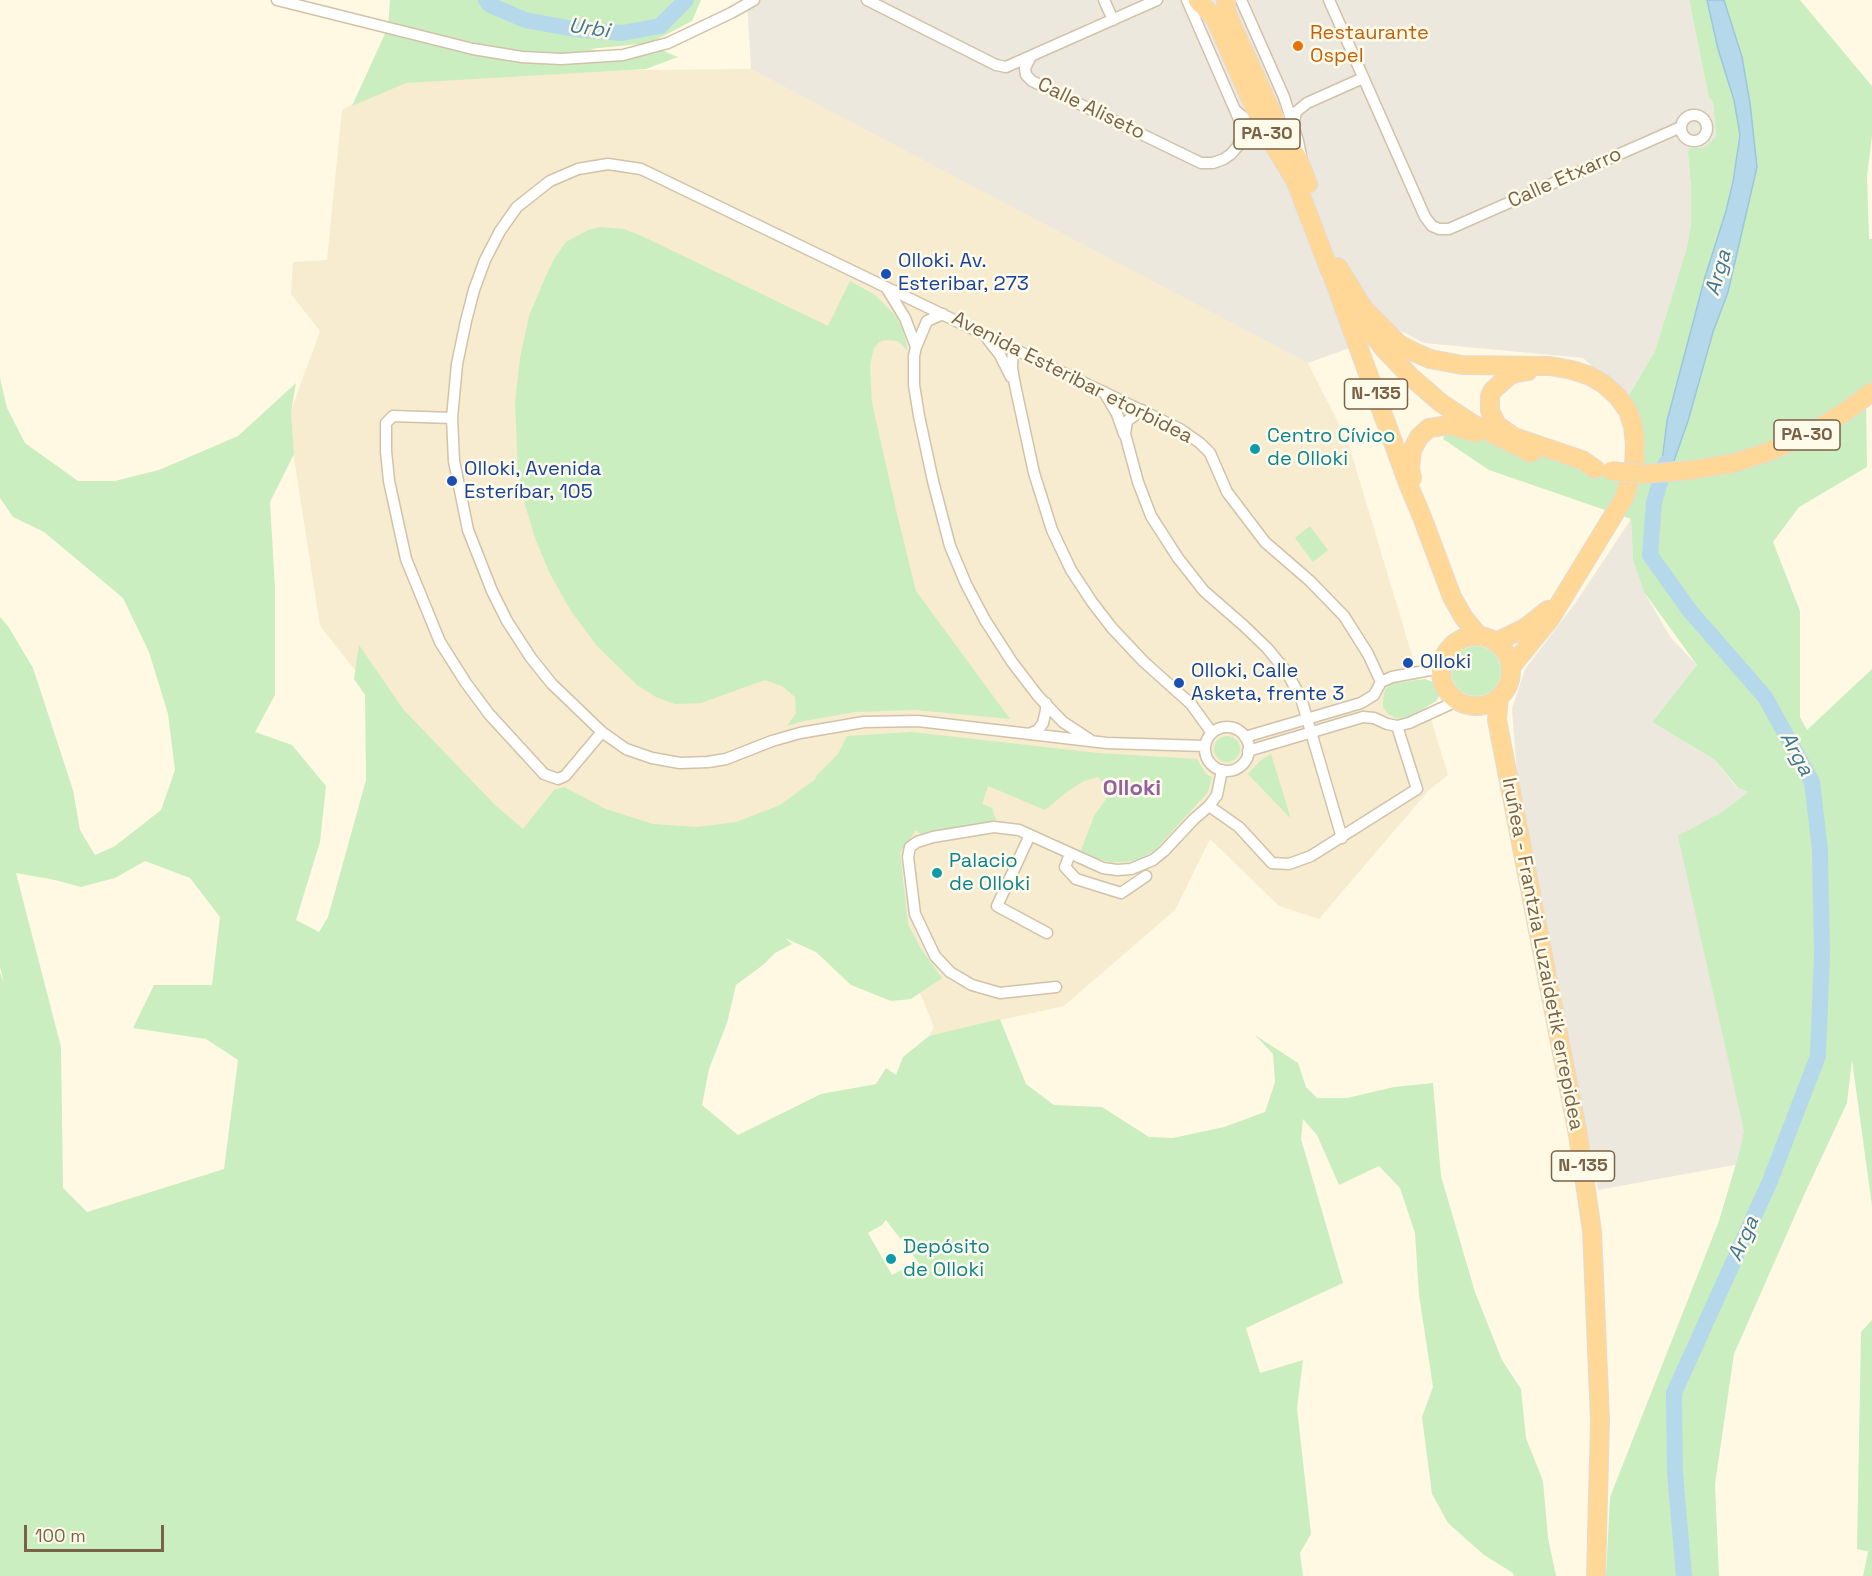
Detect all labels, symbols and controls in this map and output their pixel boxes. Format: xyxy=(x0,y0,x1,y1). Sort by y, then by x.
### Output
water label: Urbi xyxy=(567,14,611,44)
place label: Restaurante Ospel xyxy=(1310,22,1429,69)
marker: Restaurante Ospel xyxy=(1291,39,1305,53)
street label: Calle Aliseto xyxy=(1033,73,1149,145)
road number: PA-30 xyxy=(1234,119,1300,149)
street label: Calle Etxarro xyxy=(1504,142,1626,214)
water label: Arga xyxy=(1701,247,1737,299)
place label: Olloki. Av. Esteribar, 273 xyxy=(898,250,1029,297)
marker: Olloki. Av. Esteribar, 273 xyxy=(879,267,893,281)
street label: Avenida Esteribar etorbidea xyxy=(948,307,1196,449)
road number: N-135 xyxy=(1344,379,1408,409)
road number: PA-30 xyxy=(1774,420,1840,450)
place label: Centro Cívico de Olloki xyxy=(1267,425,1395,472)
marker: Centro Cívico de Olloki xyxy=(1248,442,1262,456)
place label: Olloki, Avenida Esteríbar, 105 xyxy=(464,458,601,505)
marker: Olloki, Avenida Esteríbar, 105 xyxy=(445,474,459,488)
place label: Olloki xyxy=(1420,651,1471,675)
marker: Olloki xyxy=(1401,656,1415,670)
place label: Olloki, Calle Asketa, frente 3 xyxy=(1191,660,1344,707)
marker: Olloki, Calle Asketa, frente 3 xyxy=(1172,676,1186,690)
water label: Arga xyxy=(1774,728,1818,780)
district label: Olloki xyxy=(1103,776,1161,802)
street label: Iruñea - Frantzia Luzaidetik errepidea xyxy=(1496,776,1588,1132)
place label: Palacio de Olloki xyxy=(949,850,1030,897)
marker: Palacio de Olloki xyxy=(930,866,944,880)
road number: N-135 xyxy=(1552,1151,1614,1181)
water label: Arga xyxy=(1723,1213,1765,1265)
place label: Depósito de Olloki xyxy=(903,1236,990,1283)
marker: Depósito de Olloki xyxy=(884,1252,898,1266)
scale bar xyxy=(27,1513,166,1551)
text: 100 m xyxy=(35,1524,86,1547)

